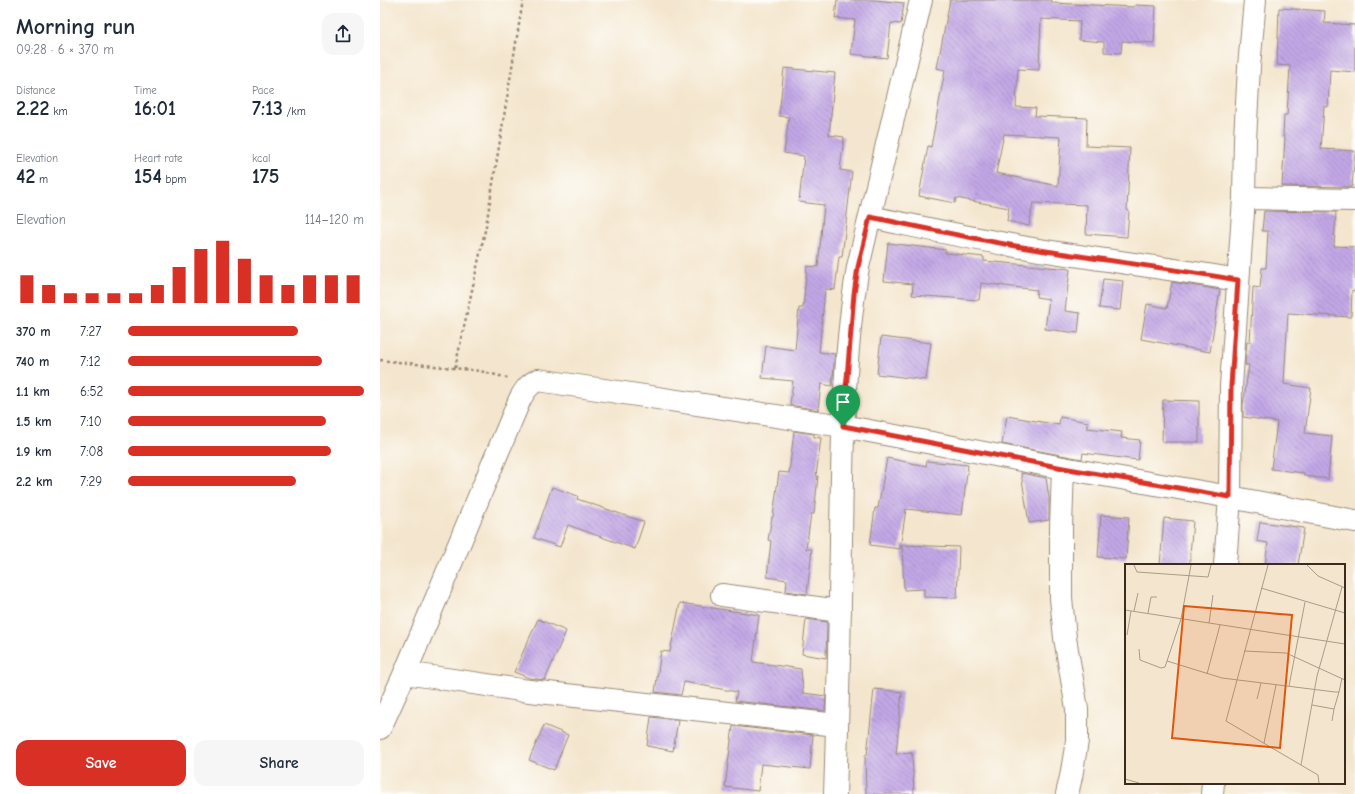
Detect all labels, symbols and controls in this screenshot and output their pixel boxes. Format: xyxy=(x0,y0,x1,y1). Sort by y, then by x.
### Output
button: share xyxy=(322,13,364,55)
text: Morning run xyxy=(16,14,135,40)
text: 09:28 · 6 × 370 m xyxy=(16,42,114,57)
text: Distance xyxy=(16,84,55,97)
text: Time xyxy=(134,84,157,97)
text: Pace xyxy=(252,84,274,97)
text: 2.22 xyxy=(16,97,50,120)
text: 16:01 xyxy=(134,97,176,120)
text: 7:13 xyxy=(252,97,283,120)
text: km xyxy=(50,105,68,118)
text: /km xyxy=(283,105,306,118)
text: Elevation xyxy=(16,152,58,165)
text: Heart rate xyxy=(134,152,183,165)
text: kcal xyxy=(252,152,270,165)
text: 42 xyxy=(16,165,35,188)
text: 154 xyxy=(134,165,162,188)
text: 175 xyxy=(252,165,279,188)
text: m xyxy=(35,173,48,186)
text: bpm xyxy=(162,173,186,186)
text: Elevation xyxy=(16,212,66,227)
text: 114–120 m xyxy=(305,212,364,227)
text: 370 m xyxy=(16,324,51,339)
text: 7:27 xyxy=(80,324,101,339)
text: 740 m xyxy=(16,354,49,369)
text: 7:12 xyxy=(80,354,100,369)
text: 1.1 km xyxy=(16,384,50,399)
text: 6:52 xyxy=(80,384,103,399)
pin xyxy=(826,385,860,426)
icon: arrive xyxy=(832,391,854,413)
text: 1.5 km xyxy=(16,414,52,429)
text: 7:10 xyxy=(80,414,102,429)
text: 1.9 km xyxy=(16,444,52,459)
text: 7:08 xyxy=(80,444,103,459)
text: 2.2 km xyxy=(16,474,53,489)
text: 7:29 xyxy=(80,474,102,489)
inset map xyxy=(1125,564,1345,784)
button: Save xyxy=(16,740,186,786)
button: Share xyxy=(194,740,364,786)

